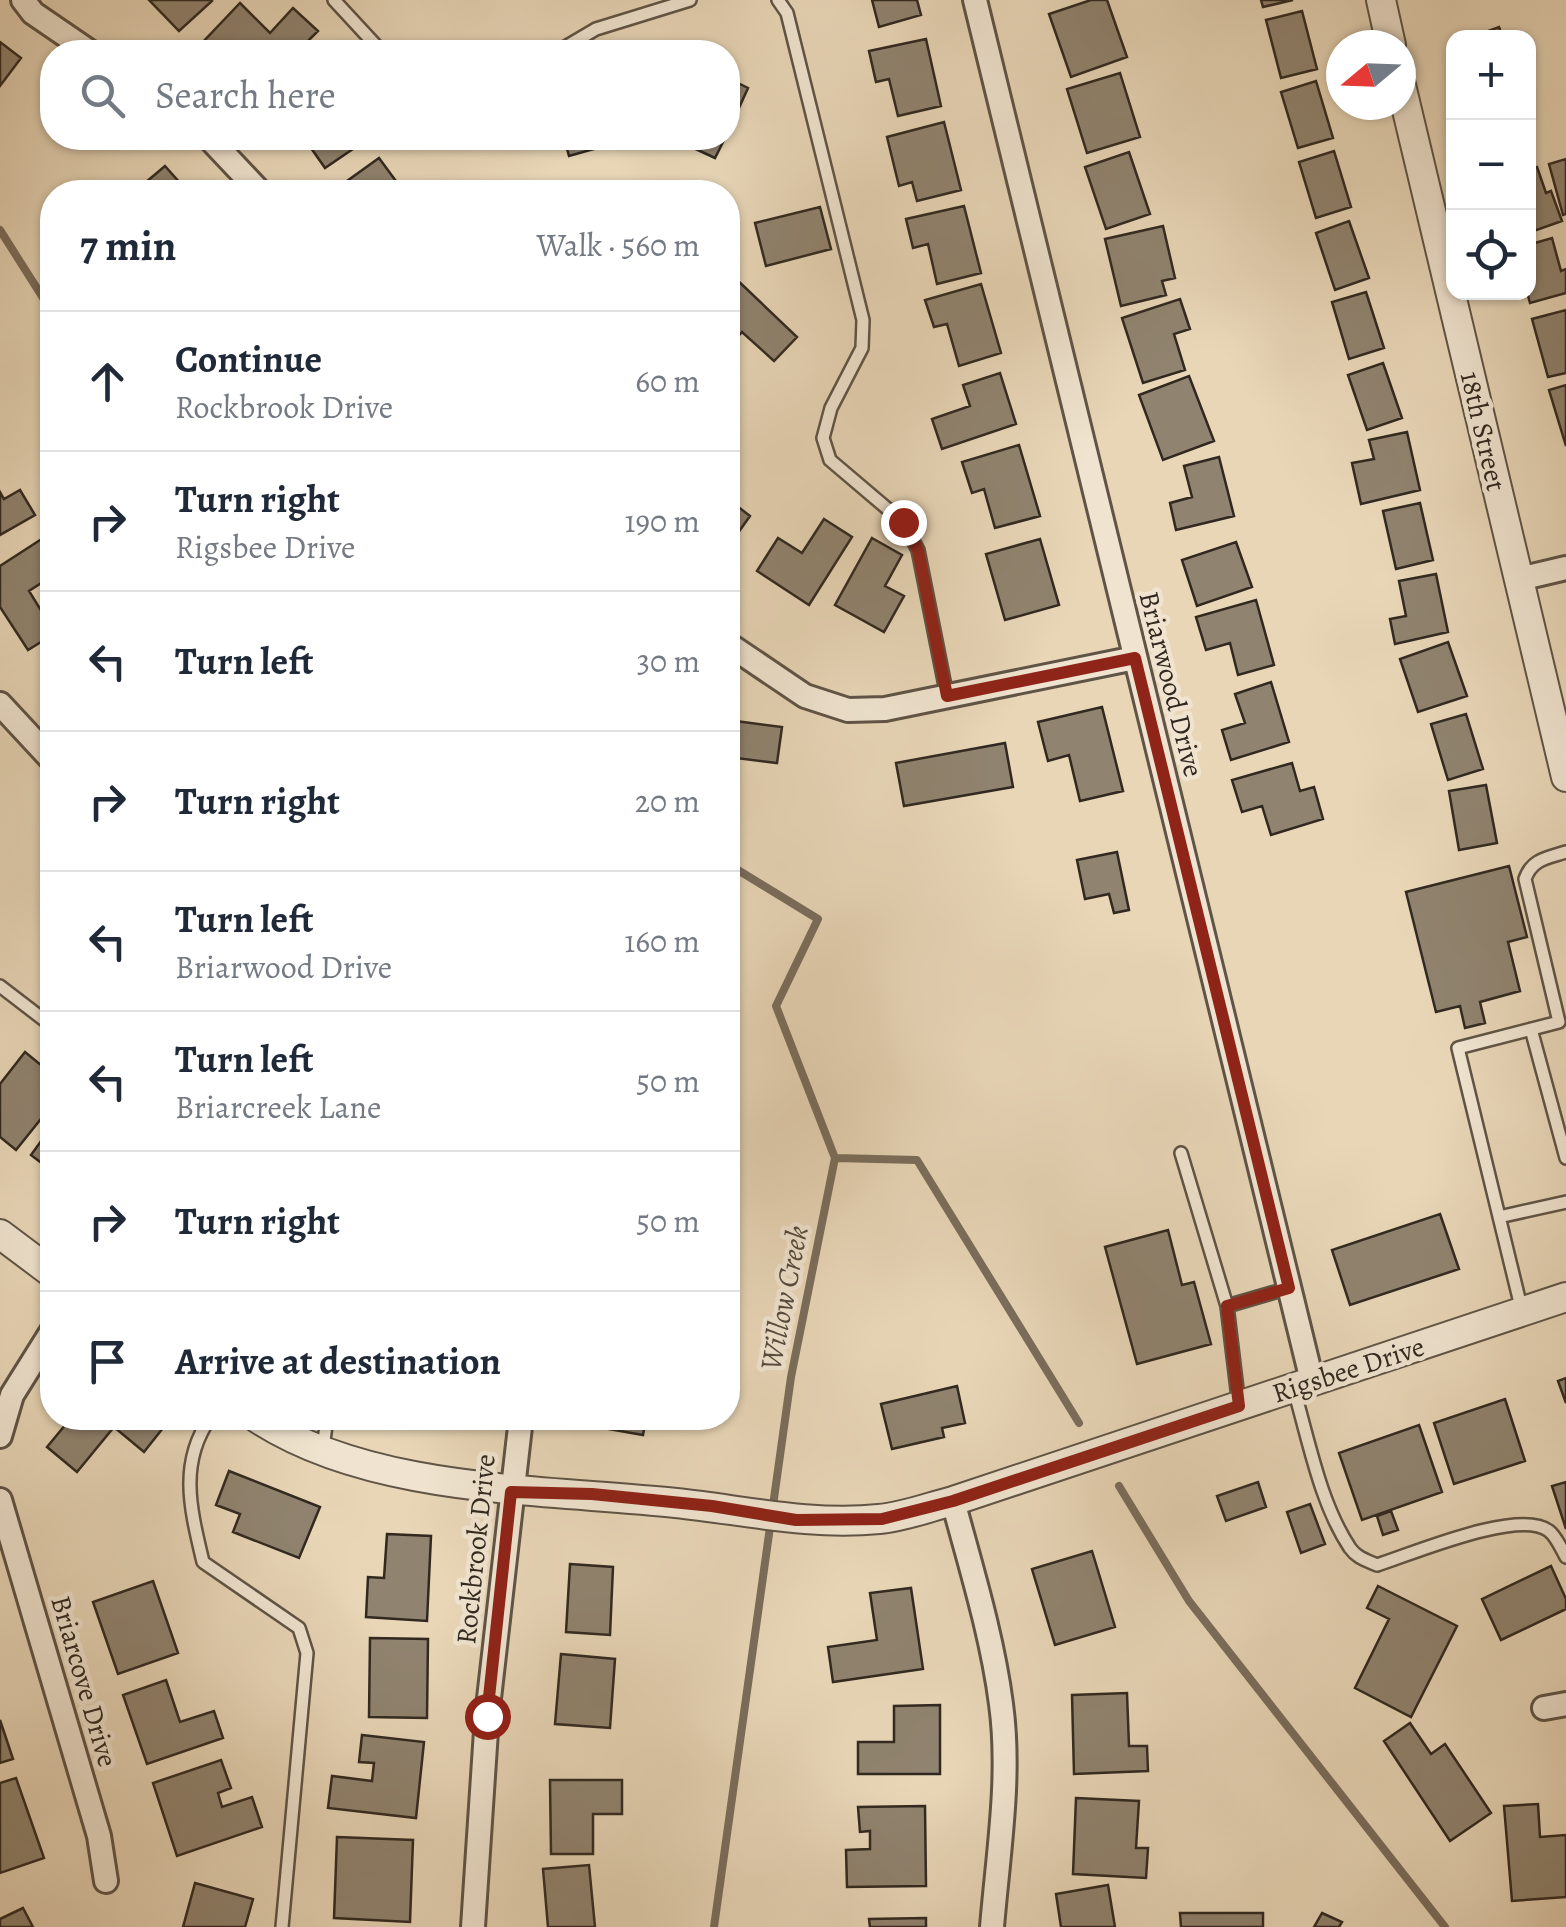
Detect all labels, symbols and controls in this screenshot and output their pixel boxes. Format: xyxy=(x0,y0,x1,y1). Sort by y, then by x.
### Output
north arrow xyxy=(1326,30,1416,120)
map controls xyxy=(1446,30,1536,300)
button: + xyxy=(1446,30,1536,120)
search box xyxy=(40,40,740,150)
icon: search xyxy=(75,68,130,123)
text: Search here xyxy=(155,69,336,121)
button: − xyxy=(1446,120,1536,210)
button: locate xyxy=(1446,210,1536,300)
text: 7 min xyxy=(80,217,176,274)
text: Walk · 560 m xyxy=(537,223,700,267)
text: Continue xyxy=(175,333,322,385)
icon: ahead xyxy=(80,354,135,409)
text: 60 m xyxy=(635,359,700,403)
street label: 18th Street xyxy=(1451,368,1515,495)
text: Rockbrook Drive xyxy=(175,385,393,429)
text: Turn right xyxy=(175,473,340,525)
icon: right xyxy=(80,494,135,549)
text: 190 m xyxy=(624,499,700,543)
route end xyxy=(881,500,927,546)
text: Rigsbee Drive xyxy=(175,525,355,569)
street label: Briarwood Drive xyxy=(1130,588,1212,781)
icon: left xyxy=(80,634,135,689)
text: Turn left xyxy=(175,635,314,687)
text: 30 m xyxy=(637,639,700,683)
icon: right xyxy=(80,774,135,829)
text: Turn right xyxy=(175,775,340,827)
text: 20 m xyxy=(635,779,700,823)
text: Turn left xyxy=(175,893,314,945)
icon: left xyxy=(80,914,135,969)
text: 160 m xyxy=(624,919,700,963)
text: Briarwood Drive xyxy=(175,945,392,989)
text: Turn left xyxy=(175,1033,314,1085)
icon: left xyxy=(80,1054,135,1109)
text: 50 m xyxy=(636,1059,700,1103)
text: Briarcreek Lane xyxy=(175,1085,381,1129)
icon: right xyxy=(80,1194,135,1249)
text: Turn right xyxy=(175,1195,340,1247)
text: 50 m xyxy=(636,1199,700,1243)
water label: Willow Creek xyxy=(750,1222,818,1374)
street label: Rigsbee Drive xyxy=(1267,1328,1429,1412)
icon: arrive xyxy=(80,1334,135,1389)
text: Arrive at destination xyxy=(175,1335,501,1387)
street label: Rockbrook Drive xyxy=(447,1452,505,1646)
street label: Briarcove Drive xyxy=(41,1591,127,1771)
route start xyxy=(465,1694,511,1740)

